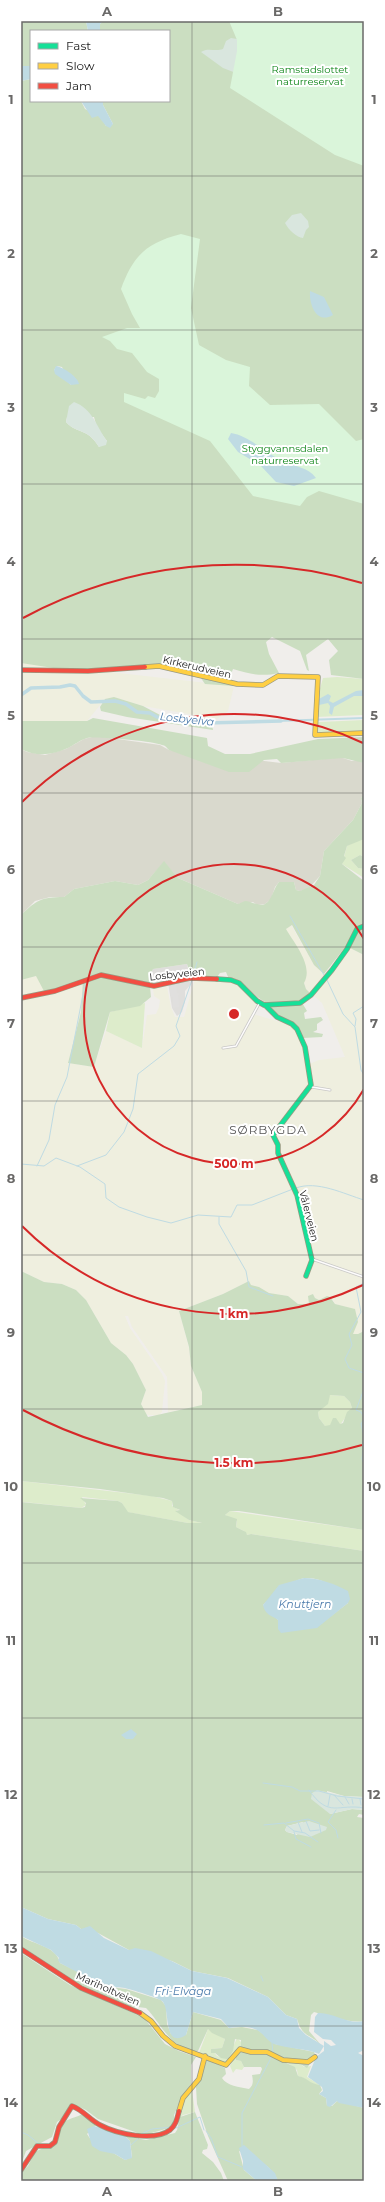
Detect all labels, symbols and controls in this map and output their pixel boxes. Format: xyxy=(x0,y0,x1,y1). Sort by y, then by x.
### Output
text: A xyxy=(101,3,113,19)
text: B xyxy=(273,3,283,19)
legend xyxy=(30,30,170,102)
text: Fast xyxy=(66,38,91,53)
text: Slow xyxy=(66,58,95,73)
park label: Ramstadslottet naturreservat xyxy=(272,63,348,88)
text: Jam xyxy=(65,78,92,93)
text: 1 xyxy=(8,91,14,107)
text: 1 xyxy=(371,91,377,107)
text: 2 xyxy=(7,245,15,261)
text: 2 xyxy=(370,245,378,261)
text: 3 xyxy=(6,399,15,415)
text: 3 xyxy=(369,399,378,415)
park label: Styggvannsdalen naturreservat xyxy=(242,442,328,467)
text: 4 xyxy=(7,553,16,569)
text: 4 xyxy=(370,553,379,569)
street label: Kirkerudveien xyxy=(162,653,232,681)
text: 5 xyxy=(7,707,15,723)
text: 5 xyxy=(370,707,378,723)
water label: Losbyelva xyxy=(159,709,215,729)
text: 6 xyxy=(7,861,16,877)
text: 6 xyxy=(370,861,379,877)
street label: Losbyveien xyxy=(149,965,205,983)
centre of rings xyxy=(227,1007,241,1021)
text: 7 xyxy=(7,1015,15,1031)
text: 7 xyxy=(370,1015,378,1031)
district label: SØRBYGDA xyxy=(229,1122,307,1137)
text: 500 m xyxy=(214,1156,254,1171)
text: 8 xyxy=(7,1170,16,1186)
text: 8 xyxy=(370,1170,379,1186)
street label: Vålerveien xyxy=(296,1189,322,1243)
text: 1 km xyxy=(220,1306,248,1321)
text: 9 xyxy=(7,1324,15,1340)
text: 9 xyxy=(370,1324,378,1340)
text: 1.5 km xyxy=(215,1455,253,1470)
text: 10 xyxy=(4,1478,18,1494)
text: 10 xyxy=(367,1478,381,1494)
water label: Knuttjern xyxy=(279,1597,331,1611)
text: 11 xyxy=(6,1632,16,1648)
text: 11 xyxy=(369,1632,379,1648)
text: 12 xyxy=(5,1786,18,1802)
text: 12 xyxy=(368,1786,381,1802)
text: 13 xyxy=(5,1940,18,1956)
text: 13 xyxy=(368,1940,381,1956)
street label: Mariholtveien xyxy=(74,1969,142,2009)
water label: Fri-Elvåga xyxy=(155,1984,211,1998)
text: 14 xyxy=(4,2094,18,2110)
text: 14 xyxy=(367,2094,381,2110)
text: A xyxy=(101,2183,113,2199)
text: B xyxy=(273,2183,283,2199)

